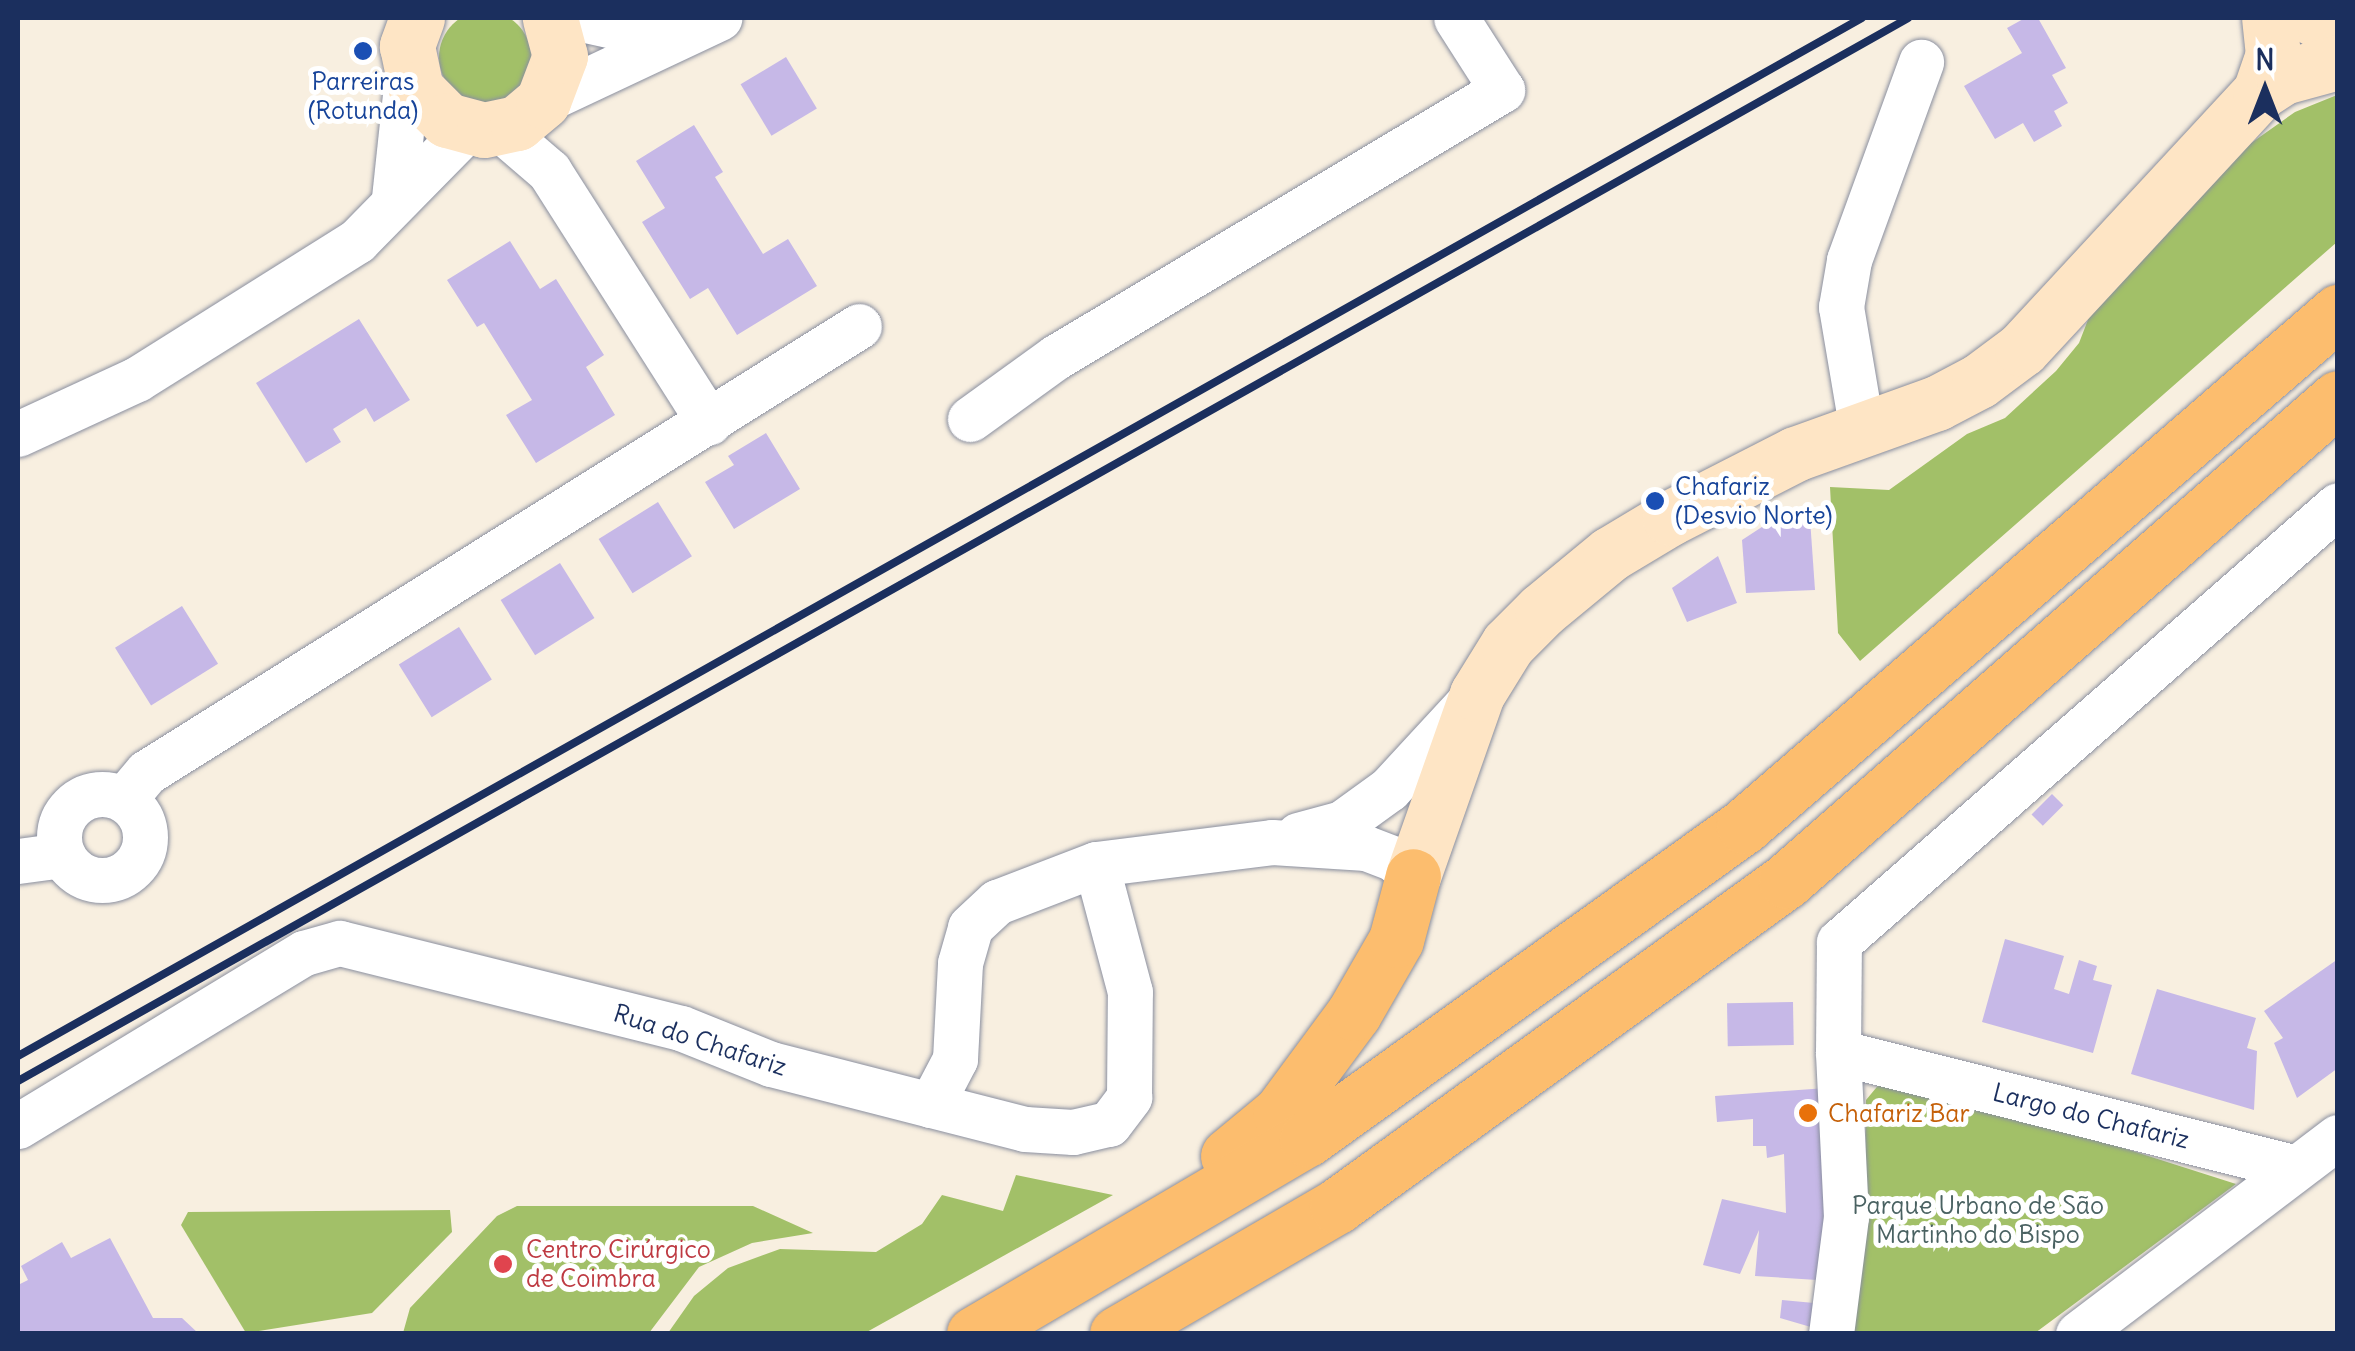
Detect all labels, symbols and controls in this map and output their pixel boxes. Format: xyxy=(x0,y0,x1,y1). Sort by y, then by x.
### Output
marker: Parreiras (Rotunda) xyxy=(352,40,374,62)
north arrow xyxy=(2215,40,2315,140)
text: N xyxy=(2255,42,2275,78)
place label: Parreiras (Rotunda) xyxy=(308,67,418,126)
place label: Chafariz (Desvio Norte) xyxy=(1675,472,1833,531)
marker: Chafariz (Desvio Norte) xyxy=(1644,490,1666,512)
street label: Rua do Chafariz xyxy=(610,998,790,1082)
street label: Largo do Chafariz xyxy=(1990,1077,2192,1155)
place label: Chafariz Bar xyxy=(1828,1098,1970,1128)
marker: Chafariz Bar xyxy=(1797,1102,1819,1124)
park label: Parque Urbano de São Martinho do Bispo xyxy=(1852,1191,2104,1250)
place label: Centro Cirúrgico de Coimbra xyxy=(526,1235,711,1294)
marker: Centro Cirúrgico de Coimbra xyxy=(490,1251,516,1277)

